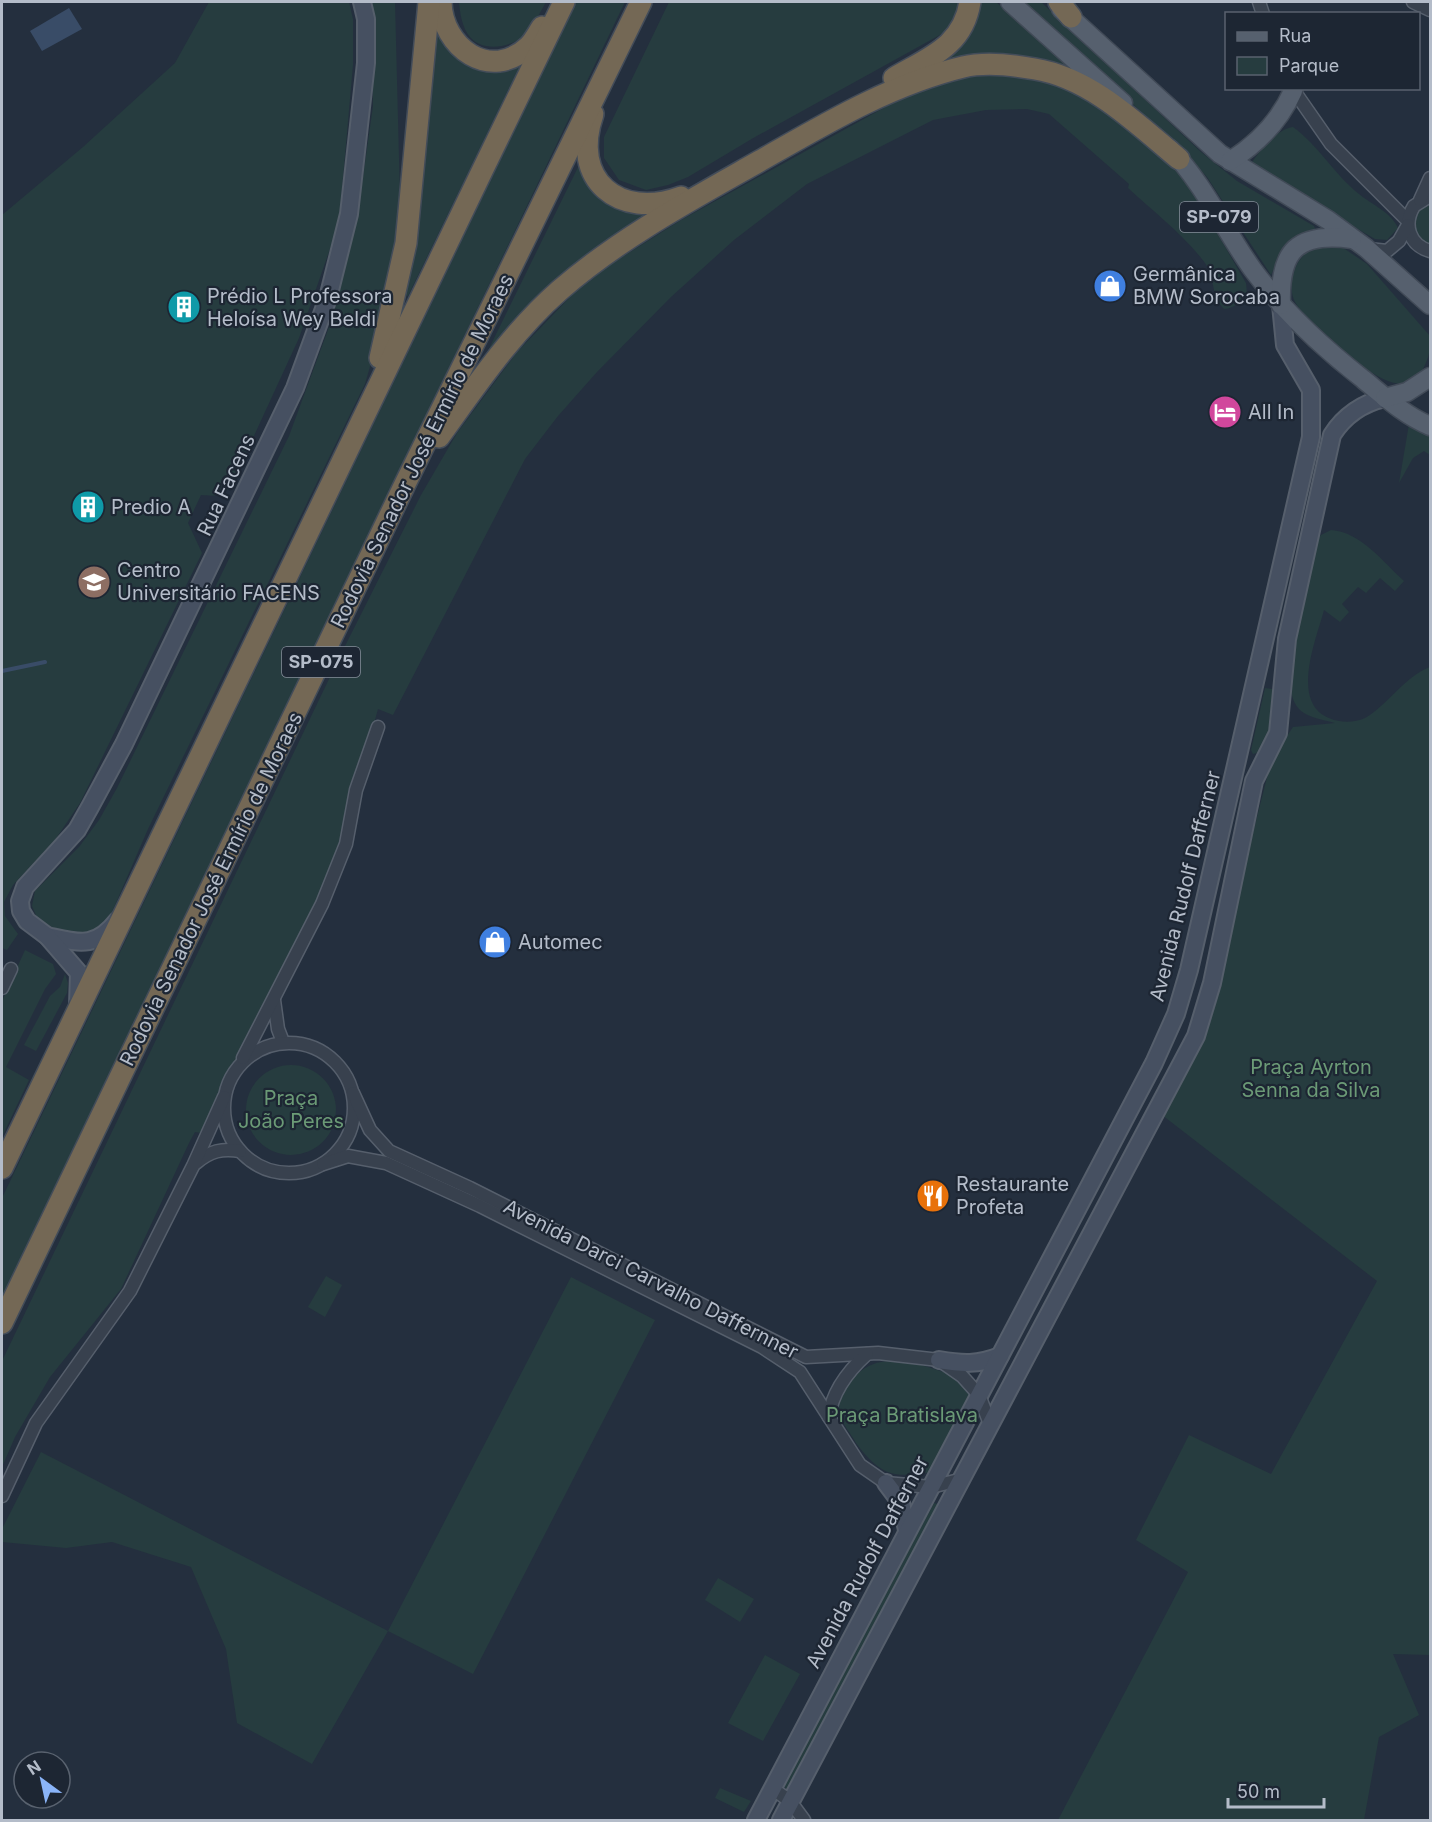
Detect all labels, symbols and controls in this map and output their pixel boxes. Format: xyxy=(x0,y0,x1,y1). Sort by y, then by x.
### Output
legend xyxy=(1225,12,1420,90)
text: Rua xyxy=(1279,25,1311,46)
text: Parque xyxy=(1279,55,1339,76)
road number: SP-079 xyxy=(1180,202,1258,232)
place label: Germânica BMW Sorocaba xyxy=(1133,262,1280,309)
shop icon: Germânica BMW Sorocaba xyxy=(1092,268,1128,304)
street label: Rodovia Senador José Ermírio de Moraes xyxy=(326,270,518,632)
place label: Prédio L Professora Heloísa Wey Beldi xyxy=(207,284,393,331)
building icon: Prédio L Professora Heloísa Wey Beldi xyxy=(166,289,202,325)
hotel icon: All In xyxy=(1207,394,1243,430)
place label: All In xyxy=(1248,400,1294,424)
street label: Rua Facens xyxy=(192,430,260,540)
building icon: Predio A xyxy=(70,489,106,525)
place label: Predio A xyxy=(111,495,191,519)
place label: Centro Universitário FACENS xyxy=(117,558,320,605)
school or university icon: Centro Universitário FACENS xyxy=(76,564,112,600)
road number: SP-075 xyxy=(282,647,360,677)
street label: Rodovia Senador José Ermírio de Moraes xyxy=(115,708,307,1070)
street label: Avenida Rudolf Dafferner xyxy=(1145,768,1225,1004)
shop icon: Automec xyxy=(477,924,513,960)
place label: Automec xyxy=(518,930,603,954)
park label: Praça Ayrton Senna da Silva xyxy=(1241,1055,1381,1102)
park label: Praça João Peres xyxy=(238,1086,344,1133)
place label: Restaurante Profeta xyxy=(956,1172,1069,1219)
restaurant icon: Restaurante Profeta xyxy=(915,1178,951,1214)
street label: Avenida Darci Carvalho Daffernner xyxy=(500,1194,803,1364)
park label: Praça Bratislava xyxy=(826,1403,978,1427)
street label: Avenida Rudolf Dafferner xyxy=(801,1451,933,1672)
north arrow xyxy=(12,1750,72,1810)
text: N xyxy=(23,1756,44,1779)
scale bar xyxy=(1228,1771,1324,1809)
text: 50 m xyxy=(1237,1781,1280,1802)

